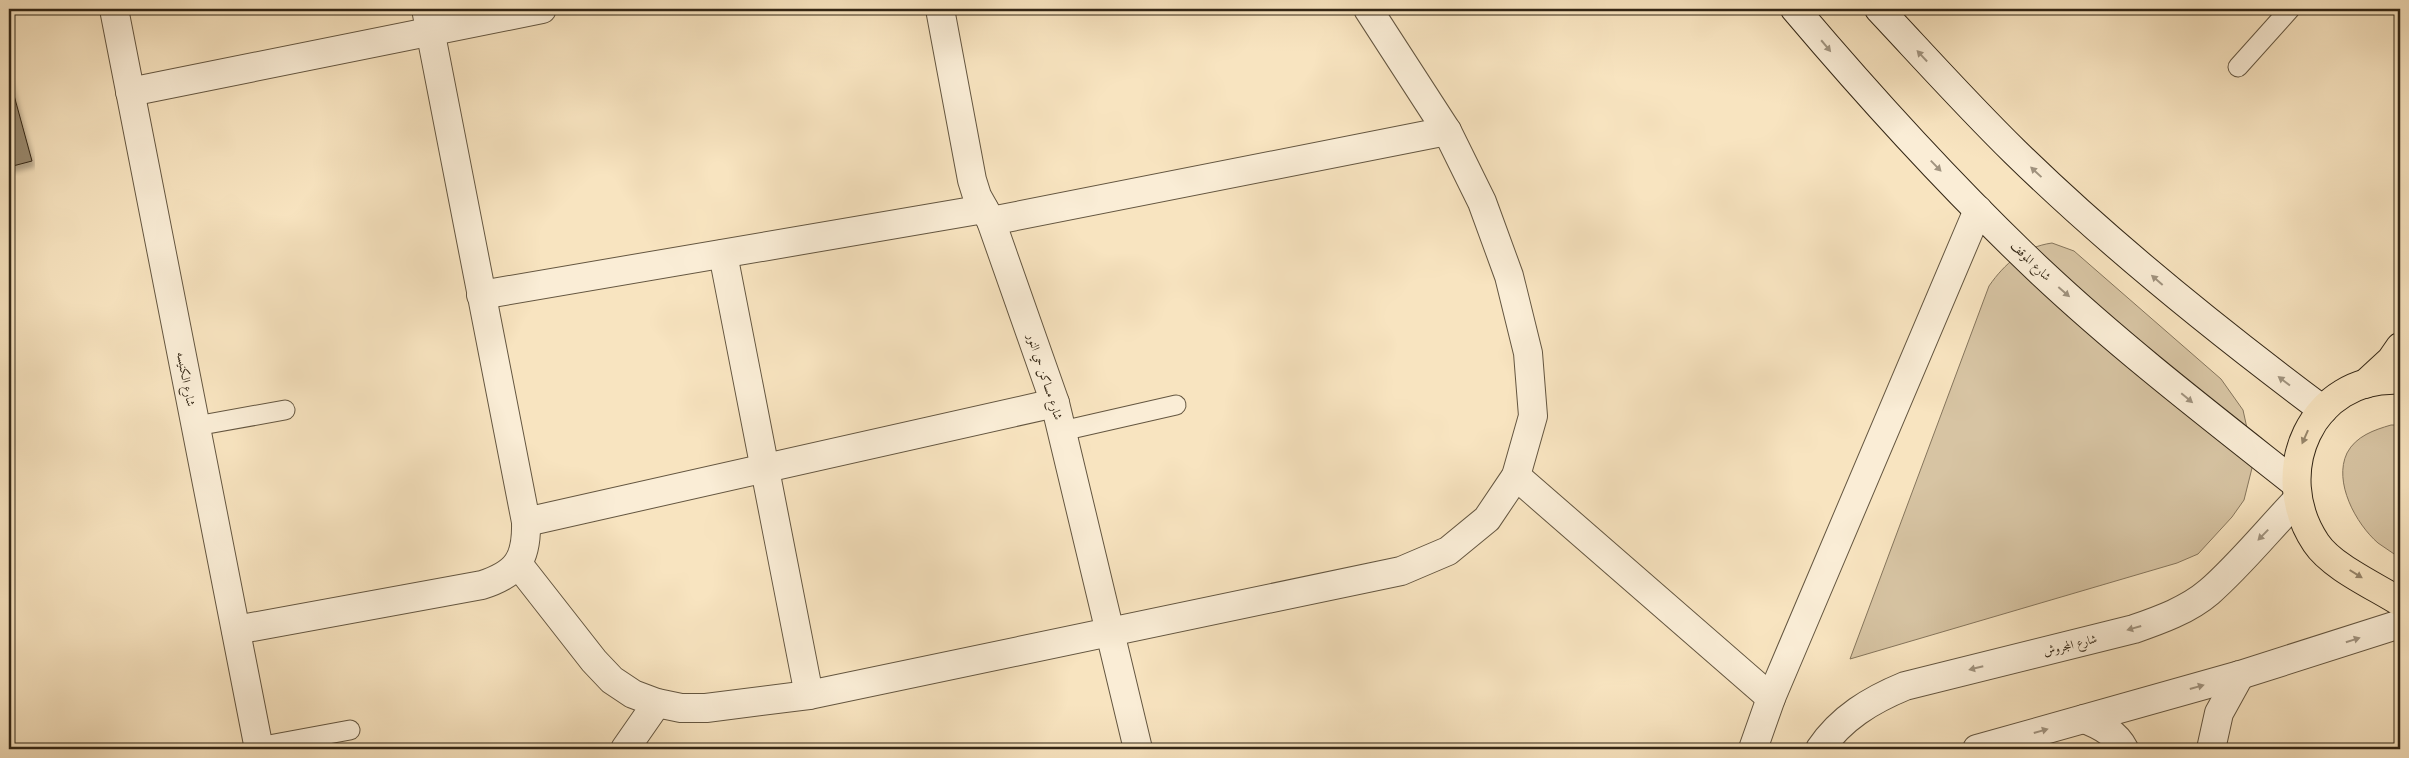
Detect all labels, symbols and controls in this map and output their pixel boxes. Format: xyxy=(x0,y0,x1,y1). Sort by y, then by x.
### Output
one-way arrow xyxy=(1821,39,1832,52)
one-way arrow xyxy=(1916,50,1928,62)
one-way arrow xyxy=(1929,160,1941,172)
one-way arrow xyxy=(2030,166,2042,178)
street label: شارع الموقف xyxy=(2005,238,2055,287)
one-way arrow xyxy=(2151,274,2163,286)
one-way arrow xyxy=(2058,286,2070,298)
street label: شارع مساكن حي النور xyxy=(1020,331,1067,423)
street label: شارع الكنيسه xyxy=(170,350,199,408)
one-way arrow xyxy=(2278,375,2291,386)
one-way arrow xyxy=(2181,392,2193,404)
one-way arrow xyxy=(2300,430,2308,444)
one-way arrow xyxy=(2257,529,2269,541)
one-way arrow xyxy=(2349,570,2362,579)
one-way arrow xyxy=(2126,625,2141,633)
street label: شارع المجروش xyxy=(2041,631,2100,662)
one-way arrow xyxy=(2345,635,2360,643)
one-way arrow xyxy=(1969,664,1984,672)
one-way arrow xyxy=(2190,683,2205,691)
one-way arrow xyxy=(2034,727,2049,735)

